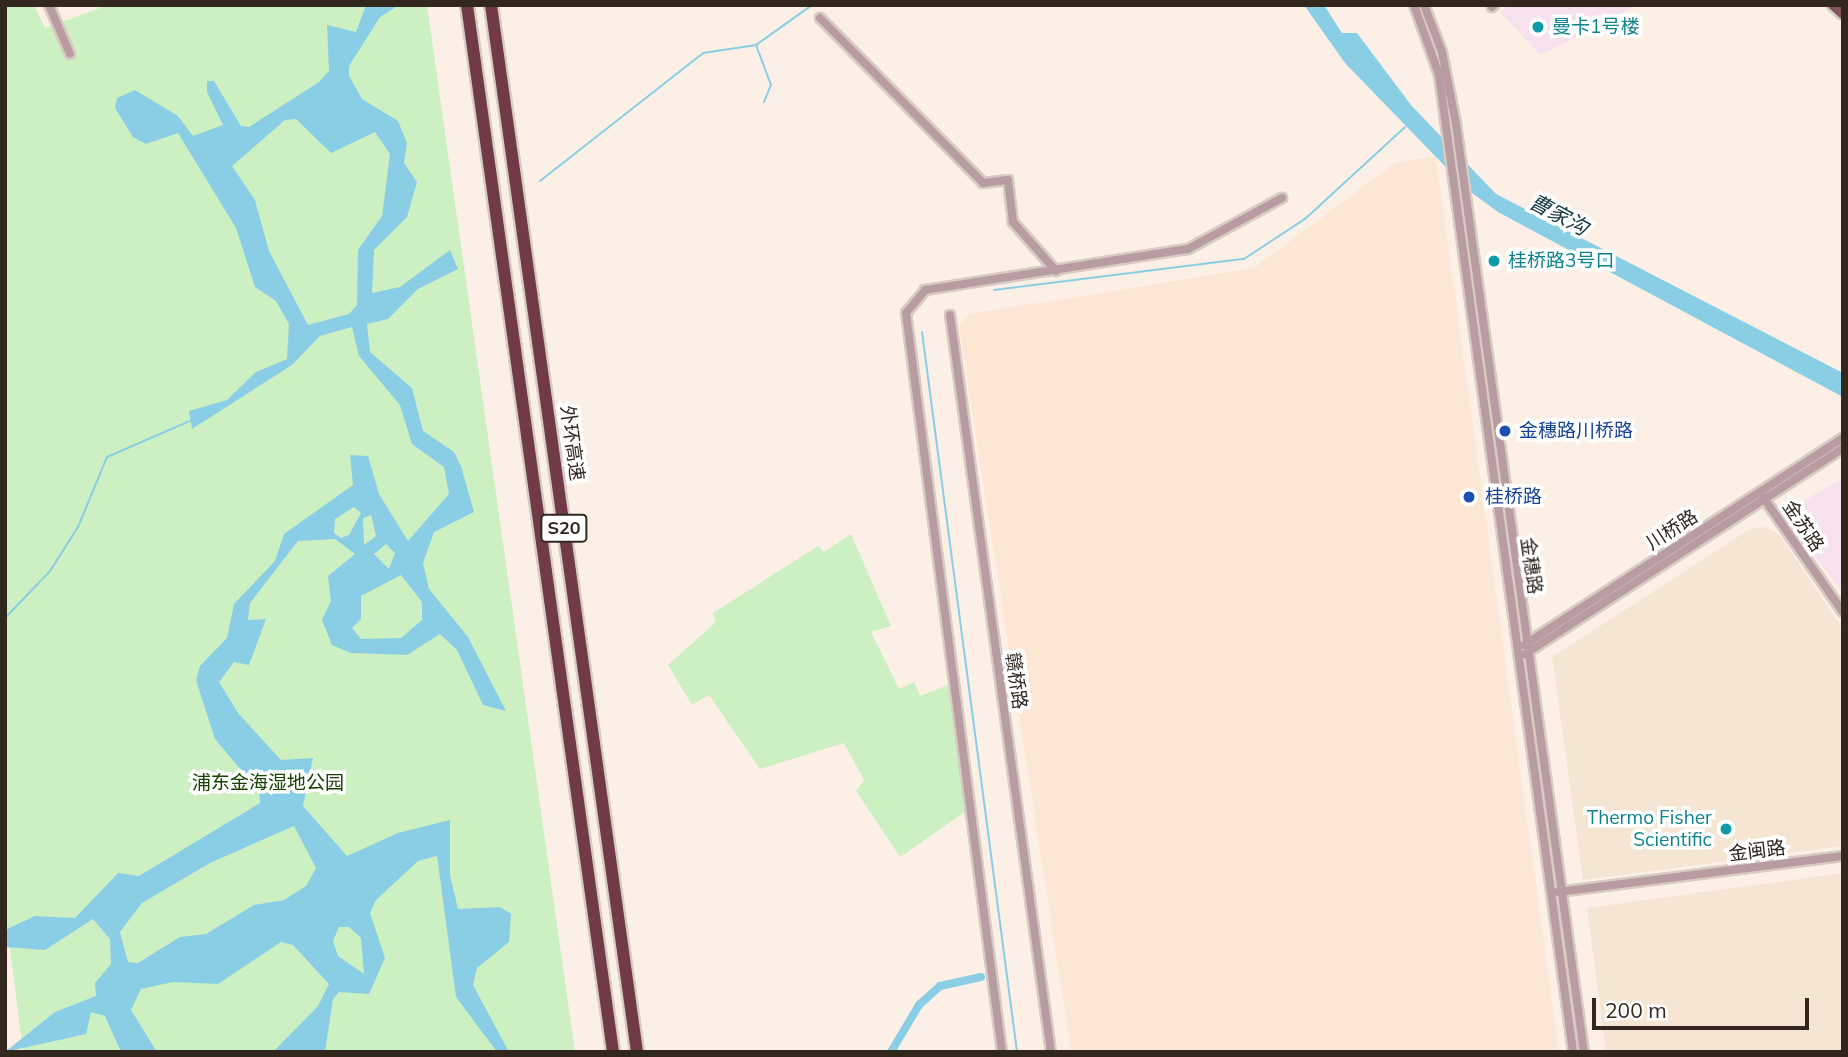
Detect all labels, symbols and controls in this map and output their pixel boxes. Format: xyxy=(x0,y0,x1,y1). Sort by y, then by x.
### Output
place label: 曼卡1号楼 xyxy=(1552,16,1639,38)
marker: 曼卡1号楼 xyxy=(1530,19,1546,35)
water label: 曹家沟 xyxy=(1525,188,1593,240)
place label: 桂桥路3号口 xyxy=(1508,250,1614,272)
marker: 桂桥路3号口 xyxy=(1486,253,1502,269)
street label: 外环高速 xyxy=(555,404,589,482)
place label: 金穗路川桥路 xyxy=(1519,420,1633,442)
marker: 金穗路川桥路 xyxy=(1497,423,1513,439)
place label: 桂桥路 xyxy=(1485,486,1542,508)
marker: 桂桥路 xyxy=(1459,487,1479,507)
street label: 金苏路 xyxy=(1778,496,1828,556)
street label: 川桥路 xyxy=(1642,505,1702,555)
road number: S20 xyxy=(540,514,588,542)
street label: 金穗路 xyxy=(1516,536,1546,596)
street label: 赣桥路 xyxy=(1001,651,1031,711)
park label: 浦东金海湿地公园 xyxy=(192,772,344,794)
place label: Thermo Fisher Scientific xyxy=(1587,807,1712,851)
marker: Thermo Fisher Scientific xyxy=(1718,821,1734,837)
street label: 金闽路 xyxy=(1727,836,1787,866)
scale bar xyxy=(1596,984,1813,1028)
text: 200 m xyxy=(1605,997,1667,1023)

